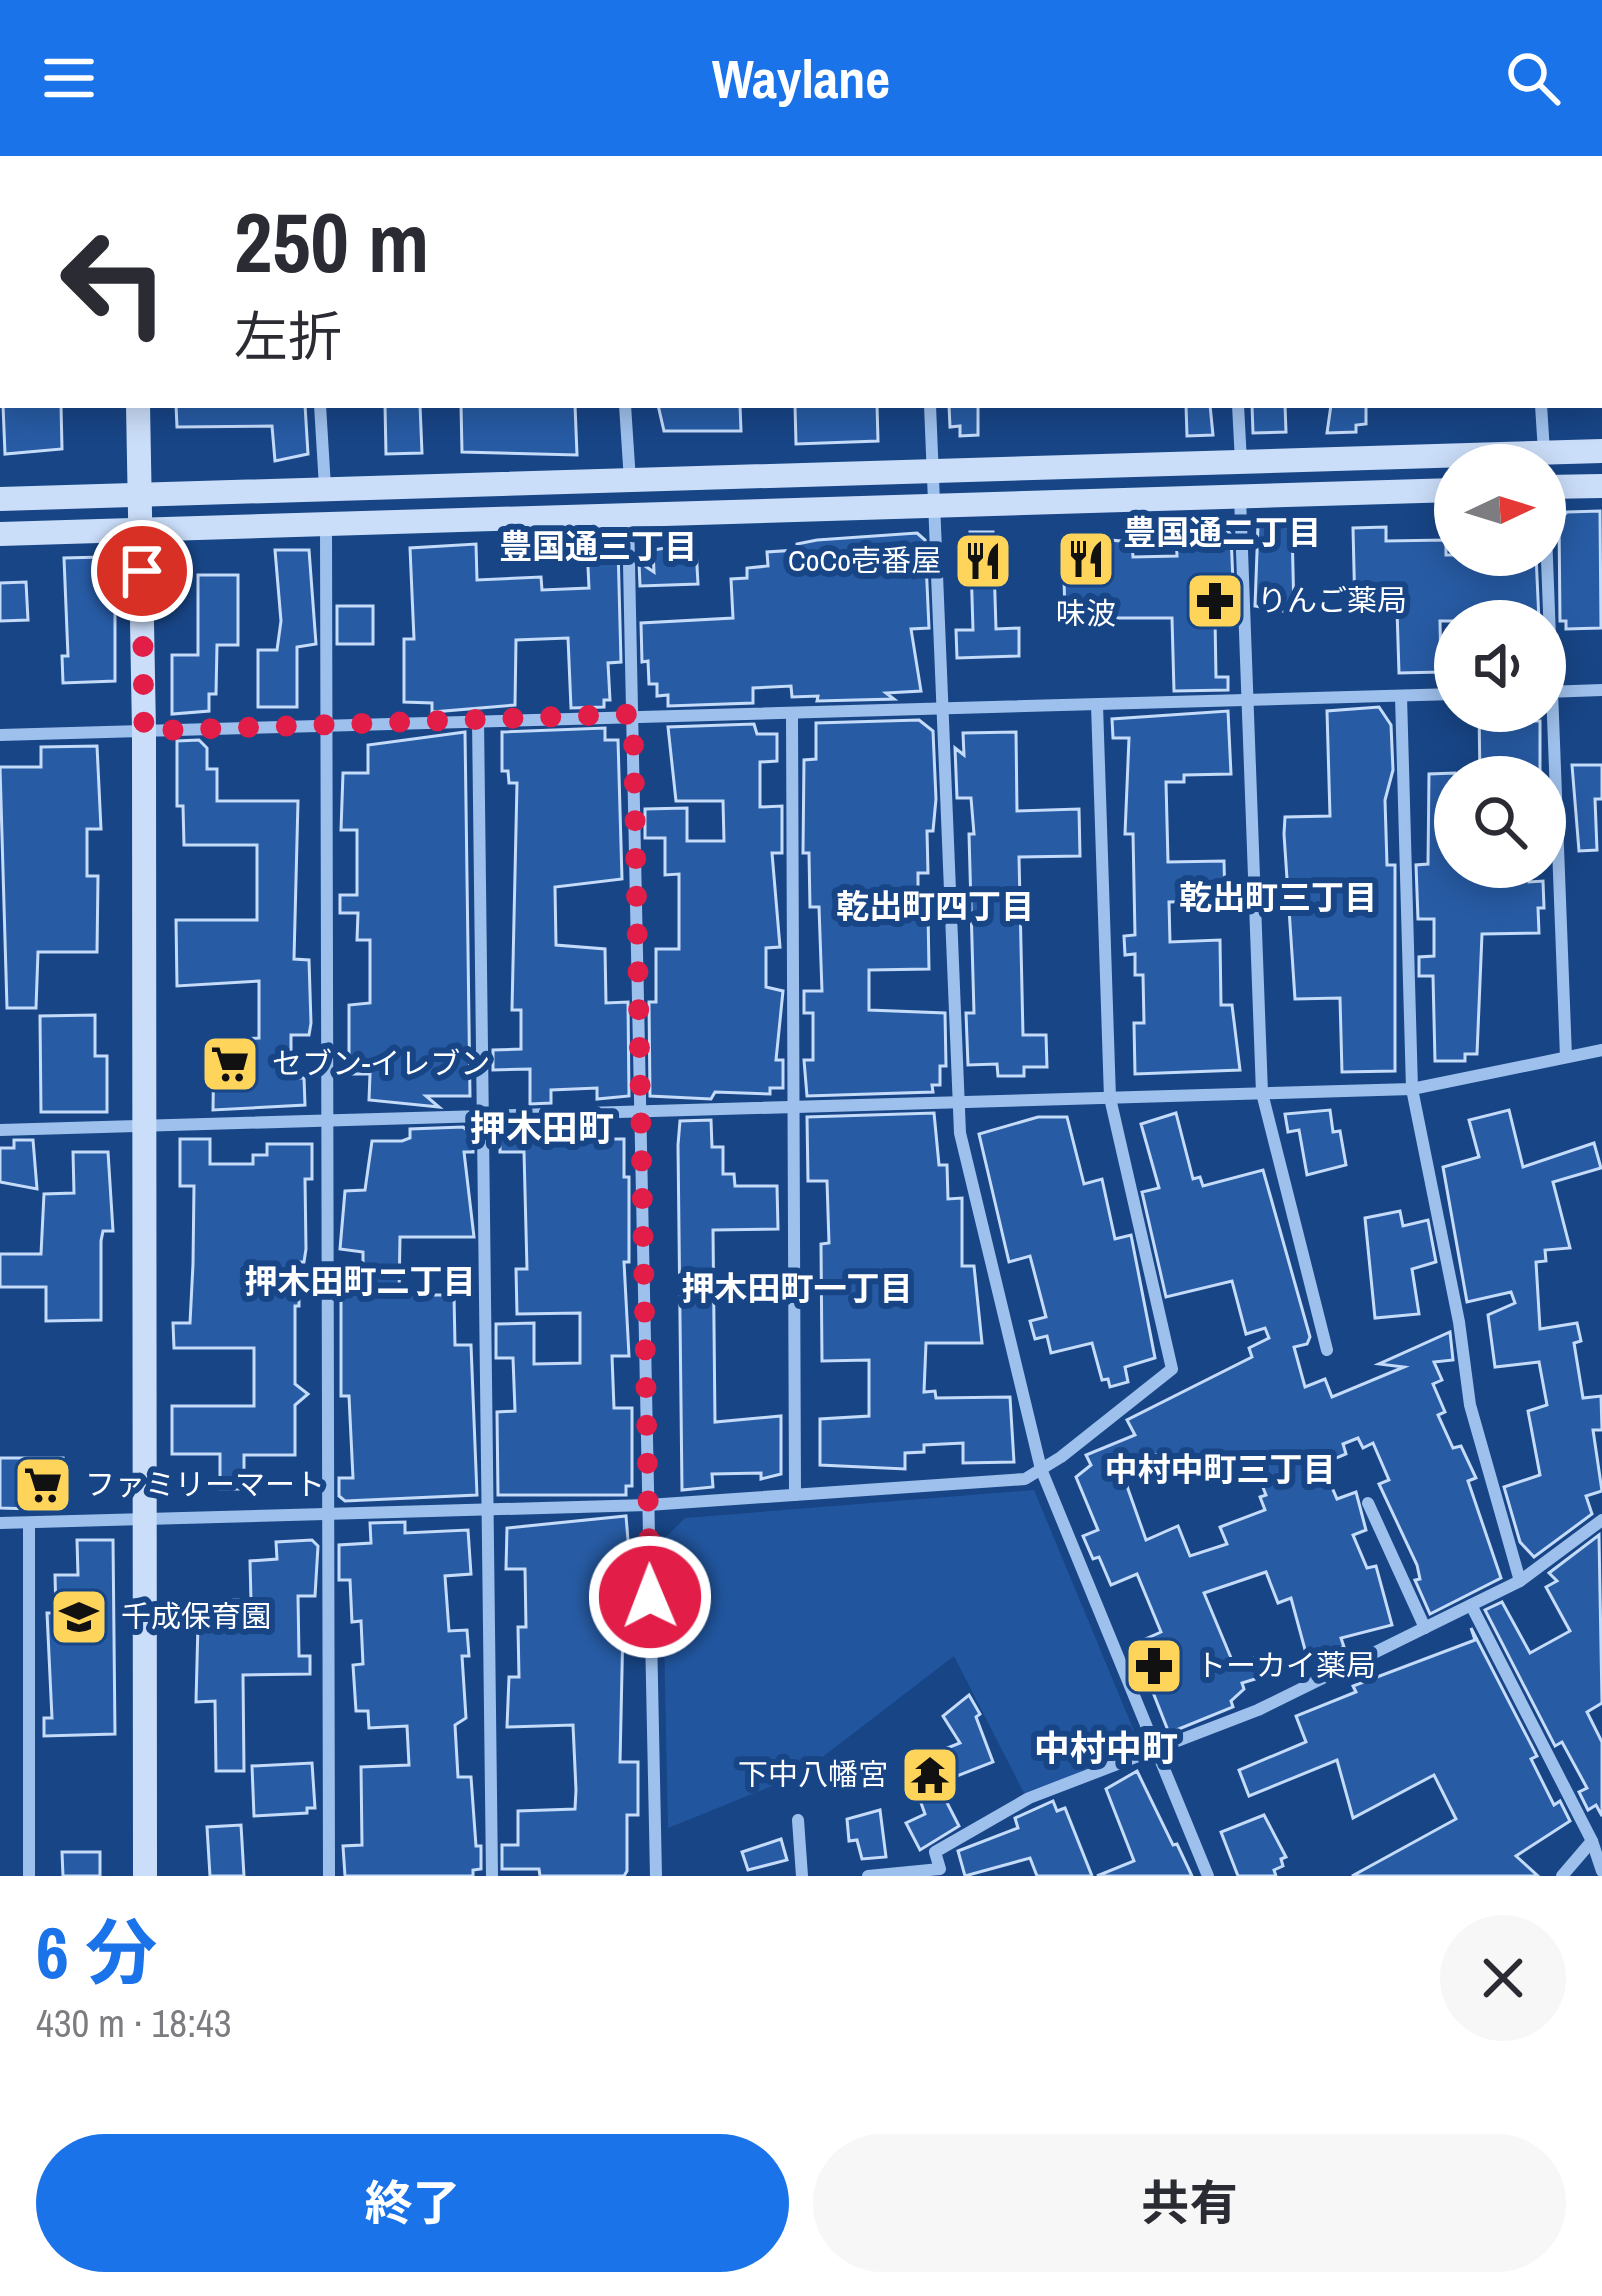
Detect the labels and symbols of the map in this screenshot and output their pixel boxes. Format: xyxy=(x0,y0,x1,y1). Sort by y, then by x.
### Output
north arrow xyxy=(1434,444,1566,576)
district label: 豊国通二丁目 xyxy=(1123,510,1321,554)
pin xyxy=(91,520,193,622)
district label: 豊国通三丁目 xyxy=(499,524,697,568)
restaurant icon: 味波 xyxy=(1055,528,1117,590)
restaurant icon: CoCo壱番屋 xyxy=(952,530,1014,592)
place label: CoCo壱番屋 xyxy=(788,540,941,580)
pharmacy icon: りんご薬局 xyxy=(1184,570,1246,632)
place label: りんご薬局 xyxy=(1257,580,1407,620)
place label: 味波 xyxy=(1056,593,1116,633)
district label: 乾出町三丁目 xyxy=(1179,875,1377,919)
district label: 乾出町四丁目 xyxy=(836,884,1034,928)
supermarket icon: セブン-イレブン xyxy=(199,1033,261,1095)
place label: セブン-イレブン xyxy=(272,1043,490,1083)
district label: 押木田町 xyxy=(470,1104,614,1152)
district label: 押木田町二丁目 xyxy=(245,1259,476,1303)
district label: 押木田町一丁目 xyxy=(682,1266,913,1310)
district label: 中村中町三丁目 xyxy=(1105,1447,1336,1491)
supermarket icon: ファミリーマート xyxy=(12,1454,74,1516)
place label: ファミリーマート xyxy=(85,1464,325,1504)
position arrow xyxy=(587,1534,713,1660)
school or university icon: 千成保育園 xyxy=(48,1586,110,1648)
place label: 千成保育園 xyxy=(121,1596,271,1636)
pharmacy icon: トーカイ薬局 xyxy=(1123,1635,1185,1697)
place label: トーカイ薬局 xyxy=(1196,1645,1376,1685)
district label: 中村中町 xyxy=(1034,1724,1178,1772)
temple icon: 下中八幡宮 xyxy=(899,1744,961,1806)
place label: 下中八幡宮 xyxy=(738,1754,888,1794)

